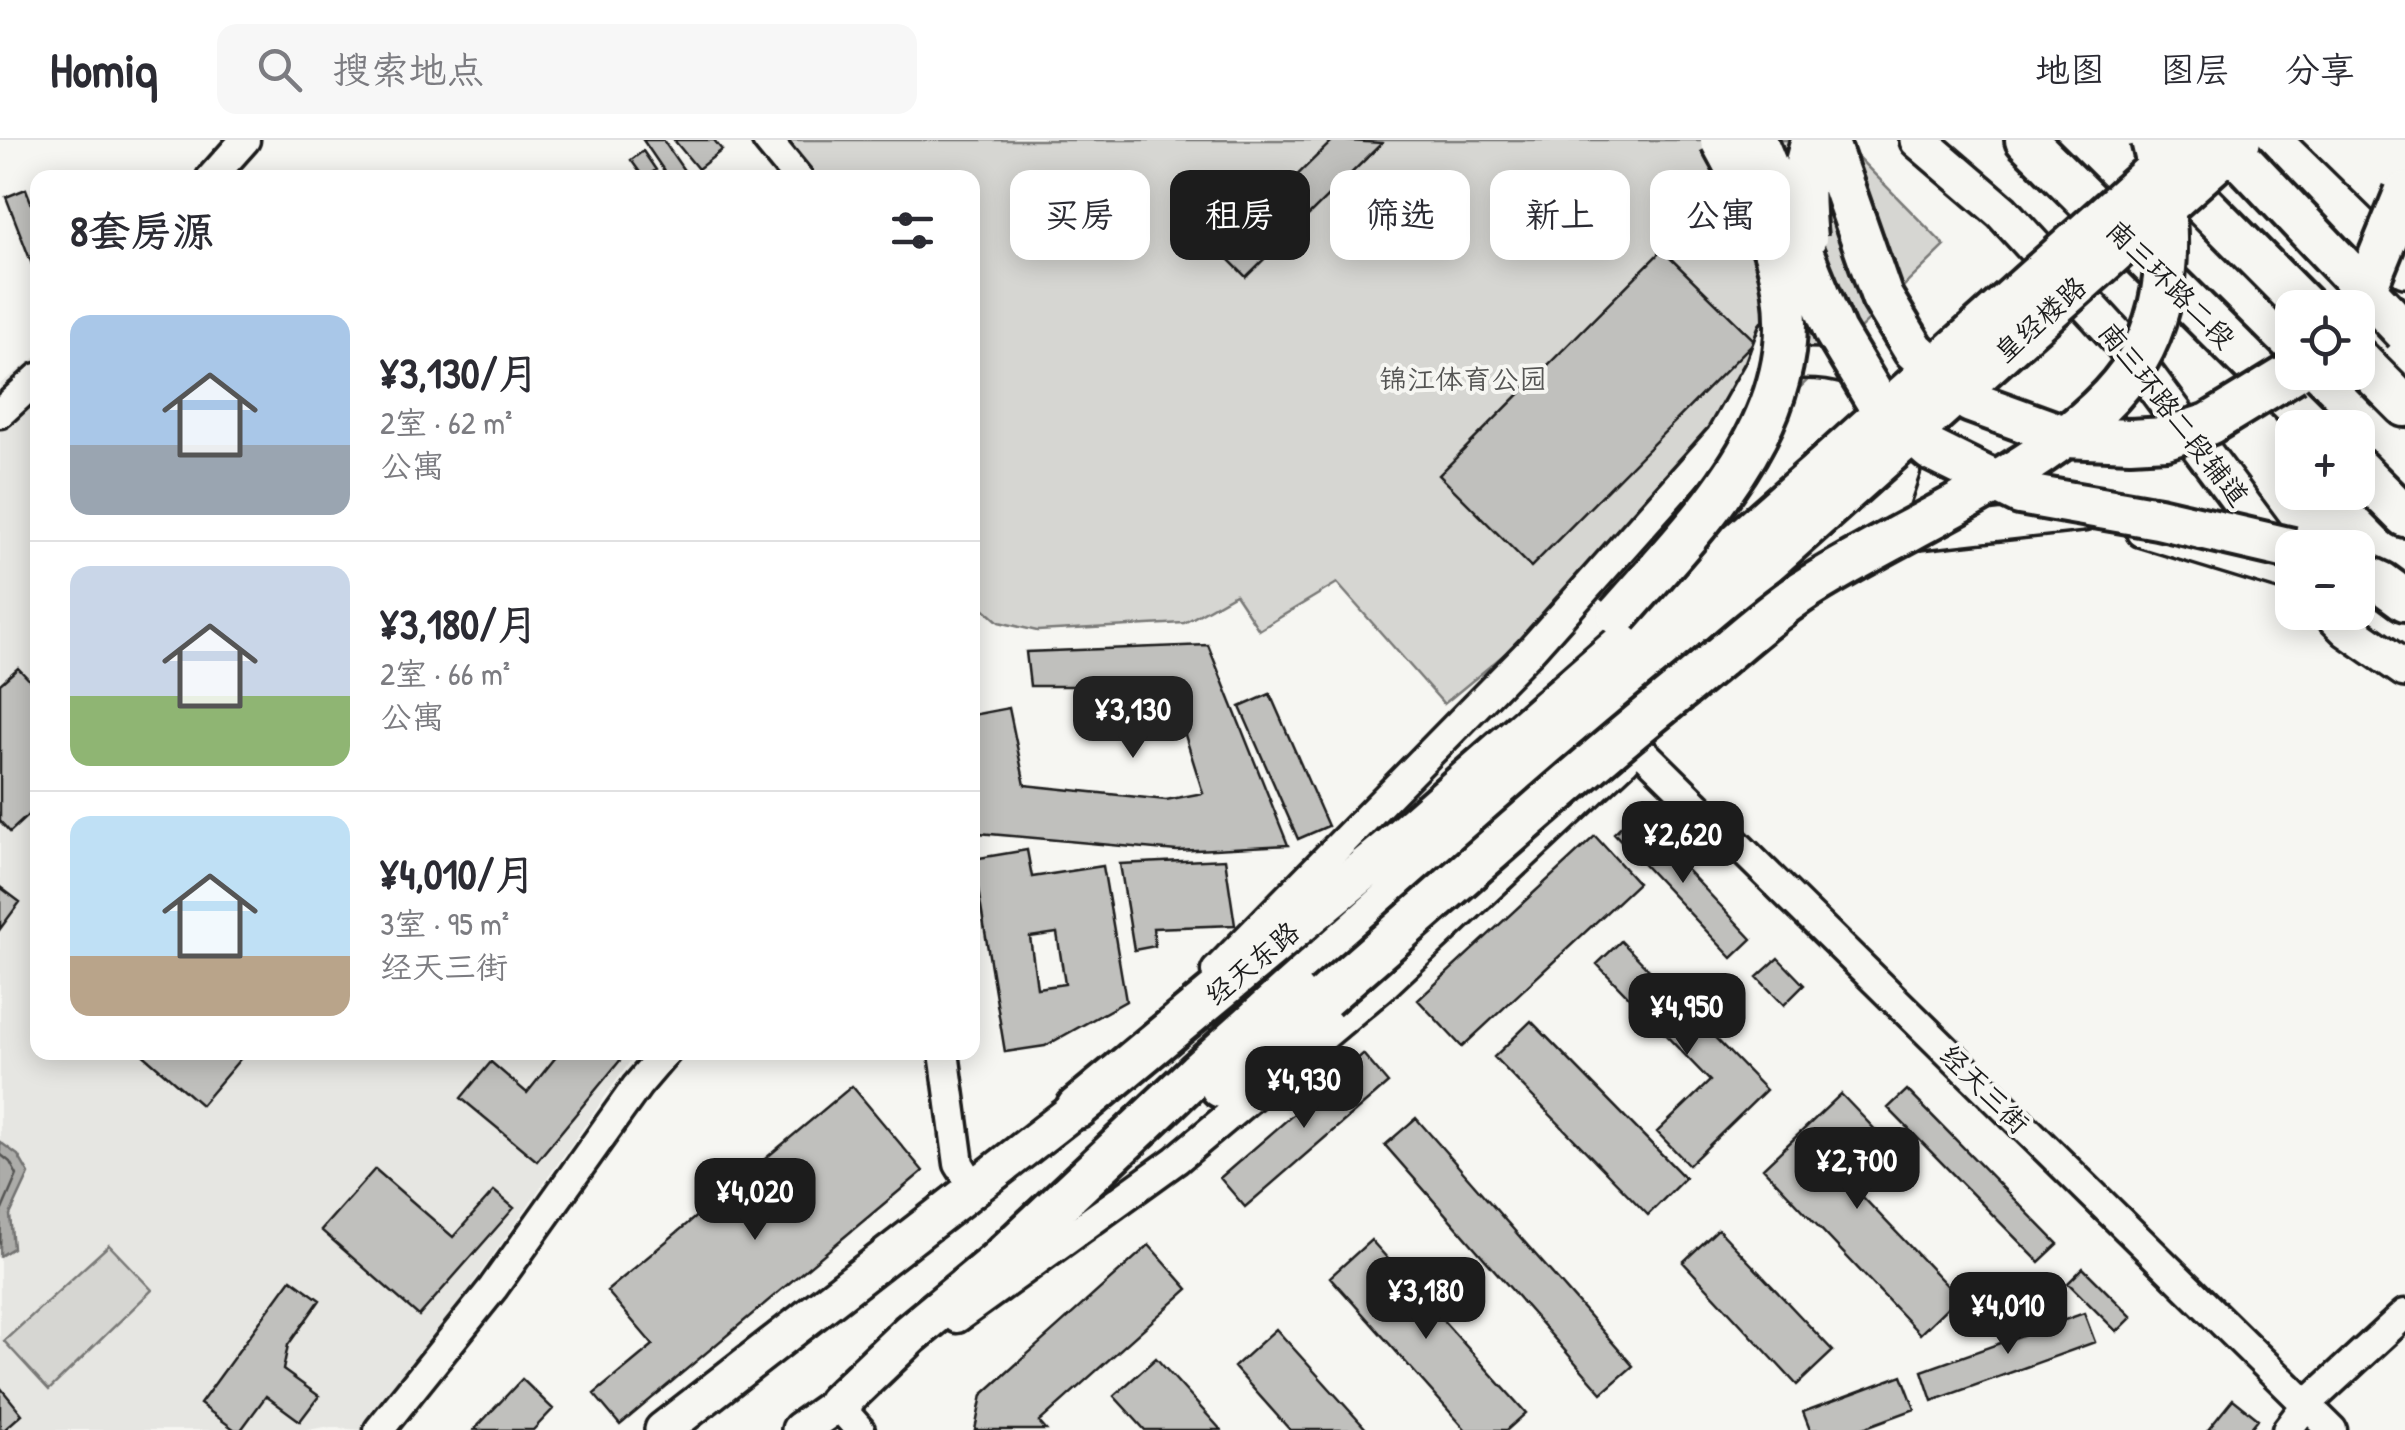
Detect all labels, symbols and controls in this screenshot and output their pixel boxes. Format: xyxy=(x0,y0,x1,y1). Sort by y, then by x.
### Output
search box xyxy=(217,24,917,114)
text: Homiq xyxy=(50,37,157,102)
icon: search xyxy=(252,42,307,97)
text: 搜索地点 xyxy=(332,43,484,95)
text: 地图 xyxy=(2035,46,2105,93)
text: 图层 xyxy=(2160,46,2230,93)
text: 分享 xyxy=(2285,46,2355,93)
chip: 买房 xyxy=(1010,170,1150,260)
chip: 租房 xyxy=(1170,170,1310,260)
chip: 筛选 xyxy=(1330,170,1470,260)
chip: 新上 xyxy=(1490,170,1630,260)
chip: 公寓 xyxy=(1650,170,1790,260)
text: 8套房源 xyxy=(70,202,214,259)
icon: filters xyxy=(885,203,940,258)
street label: 南三环路二段 xyxy=(2098,211,2244,357)
street label: 皇经楼路 xyxy=(1986,267,2094,371)
map controls xyxy=(2275,290,2375,630)
button: locate xyxy=(2275,290,2375,390)
street label: 南三环路二段辅道 xyxy=(2090,314,2258,514)
text: ¥3,130/月 xyxy=(380,344,539,401)
icon: home xyxy=(150,355,270,475)
park label: 锦江体育公园 xyxy=(1379,360,1547,398)
text: 2室 · 62 m² xyxy=(380,401,512,444)
button: + xyxy=(2275,410,2375,510)
text: 公寓 xyxy=(380,444,444,487)
button: − xyxy=(2275,530,2375,630)
text: ¥3,180/月 xyxy=(380,595,539,652)
icon: home xyxy=(150,606,270,726)
text: 2室 · 66 m² xyxy=(380,652,510,695)
pin: ¥3,130 xyxy=(1052,676,1214,761)
text: ¥3,130 xyxy=(1095,687,1171,730)
text: 公寓 xyxy=(380,695,444,738)
pin: ¥2,620 xyxy=(1602,801,1764,886)
text: ¥2,620 xyxy=(1644,812,1722,855)
text: ¥4,010/月 xyxy=(380,845,536,902)
icon: home xyxy=(150,856,270,976)
text: 3室 · 95 m² xyxy=(380,902,509,945)
street label: 经天东路 xyxy=(1197,912,1307,1014)
text: 经天三街 xyxy=(380,945,508,988)
pin: ¥4,950 xyxy=(1606,973,1768,1058)
text: ¥4,950 xyxy=(1651,984,1723,1027)
street label: 经天三街 xyxy=(1932,1036,2038,1142)
pin: ¥4,930 xyxy=(1223,1046,1385,1131)
text: ¥4,930 xyxy=(1267,1057,1341,1100)
pin: ¥2,700 xyxy=(1776,1127,1938,1212)
text: ¥2,700 xyxy=(1817,1138,1897,1181)
pin: ¥4,020 xyxy=(674,1158,836,1243)
text: ¥4,020 xyxy=(717,1169,793,1212)
pin: ¥3,180 xyxy=(1345,1257,1507,1342)
text: ¥3,180 xyxy=(1388,1268,1464,1311)
pin: ¥4,010 xyxy=(1927,1272,2089,1357)
text: ¥4,010 xyxy=(1971,1283,2045,1326)

